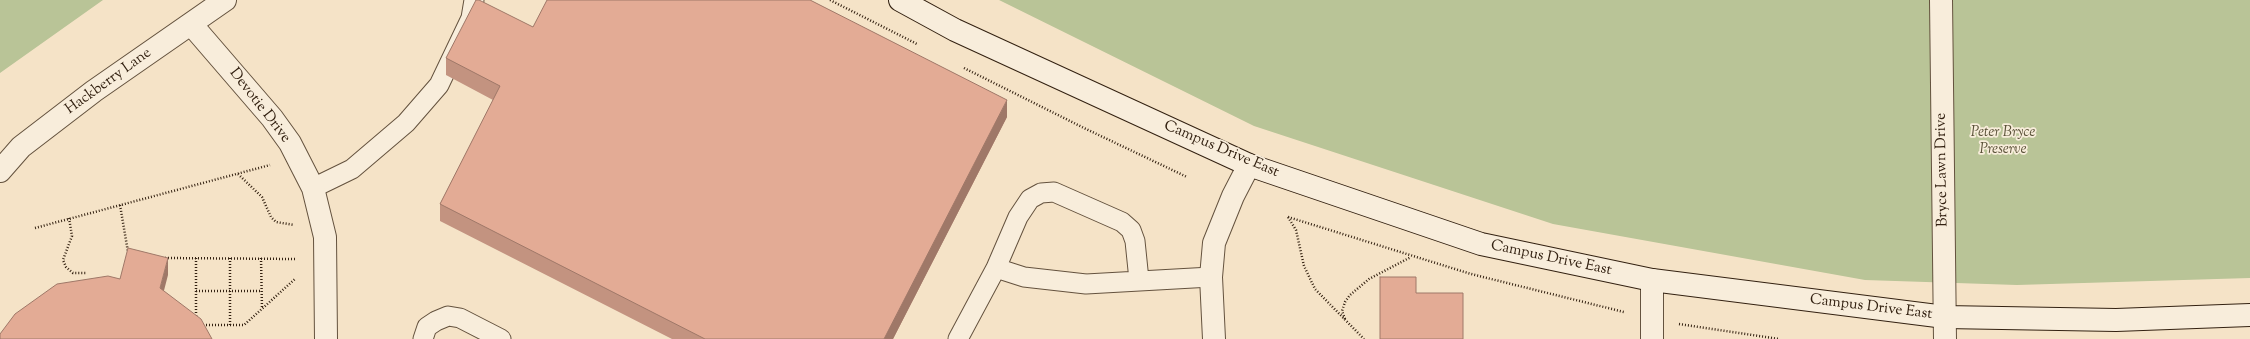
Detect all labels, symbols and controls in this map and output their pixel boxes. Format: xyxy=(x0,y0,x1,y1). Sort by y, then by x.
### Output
street label: Hackberry Lane xyxy=(62,45,156,119)
street label: Devotie Drive xyxy=(224,65,294,147)
street label: Bryce Lawn Drive xyxy=(1933,113,1953,227)
street label: Campus Drive East xyxy=(1161,118,1281,182)
park label: Peter Bryce Preserve xyxy=(1971,124,2035,159)
street label: Campus Drive East xyxy=(1489,237,1613,281)
street label: Campus Drive East xyxy=(1809,292,1933,324)

